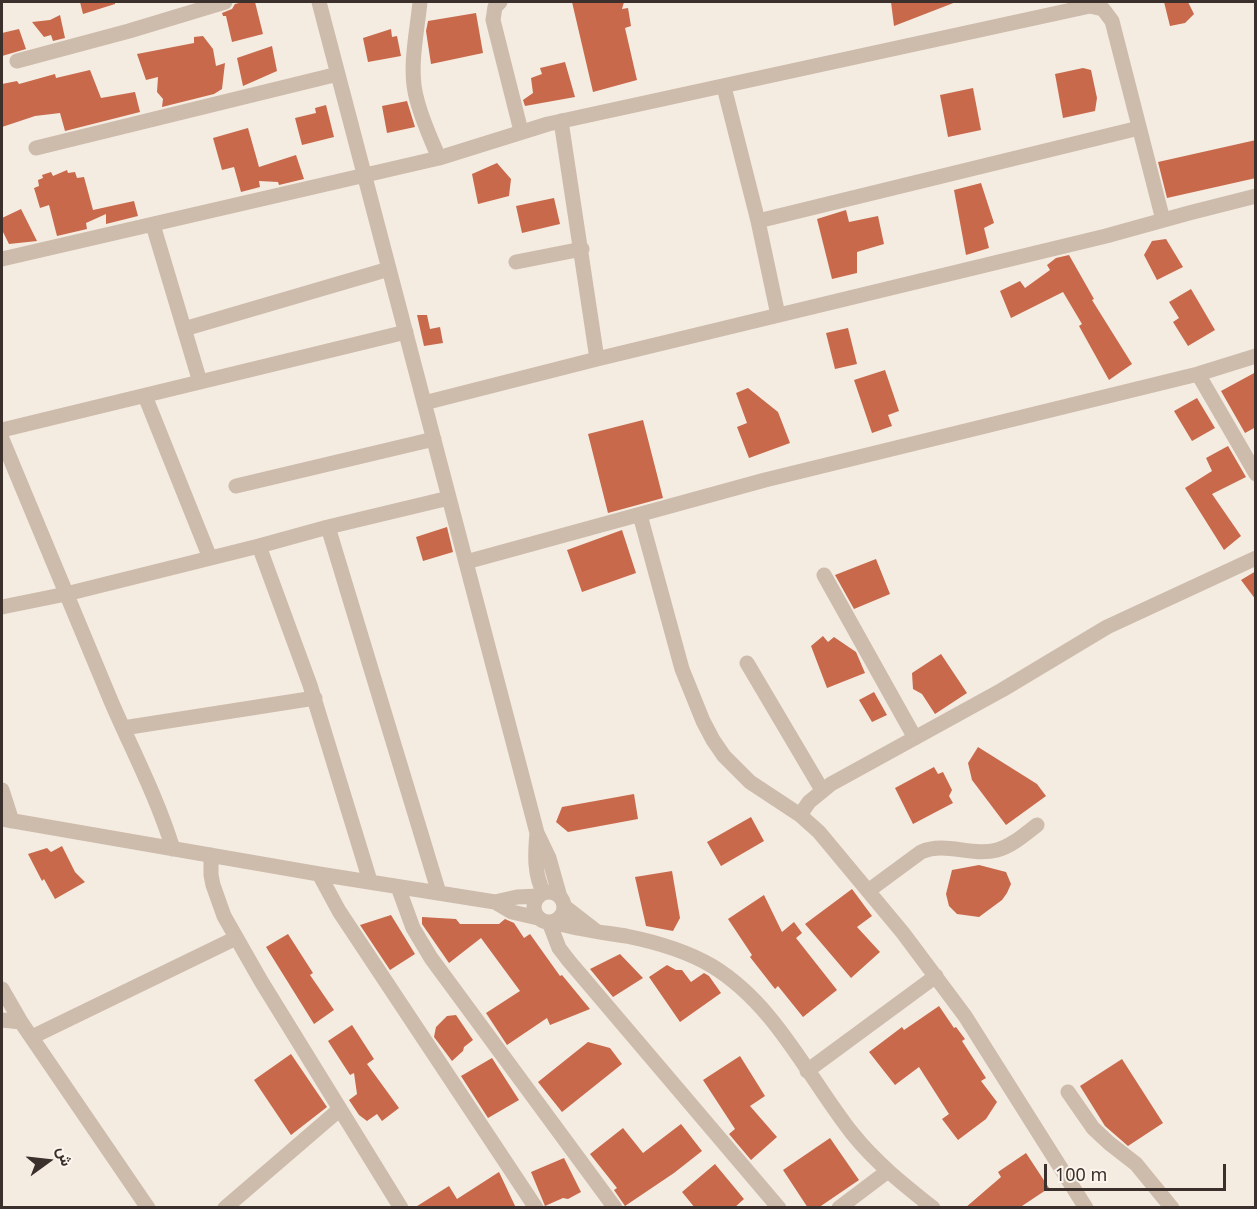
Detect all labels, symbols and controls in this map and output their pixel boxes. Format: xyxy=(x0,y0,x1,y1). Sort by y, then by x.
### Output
north arrow xyxy=(18,1131,78,1191)
text: ش xyxy=(52,1144,78,1168)
scale bar xyxy=(1047,1152,1228,1190)
text: 100 m xyxy=(1055,1162,1107,1186)

